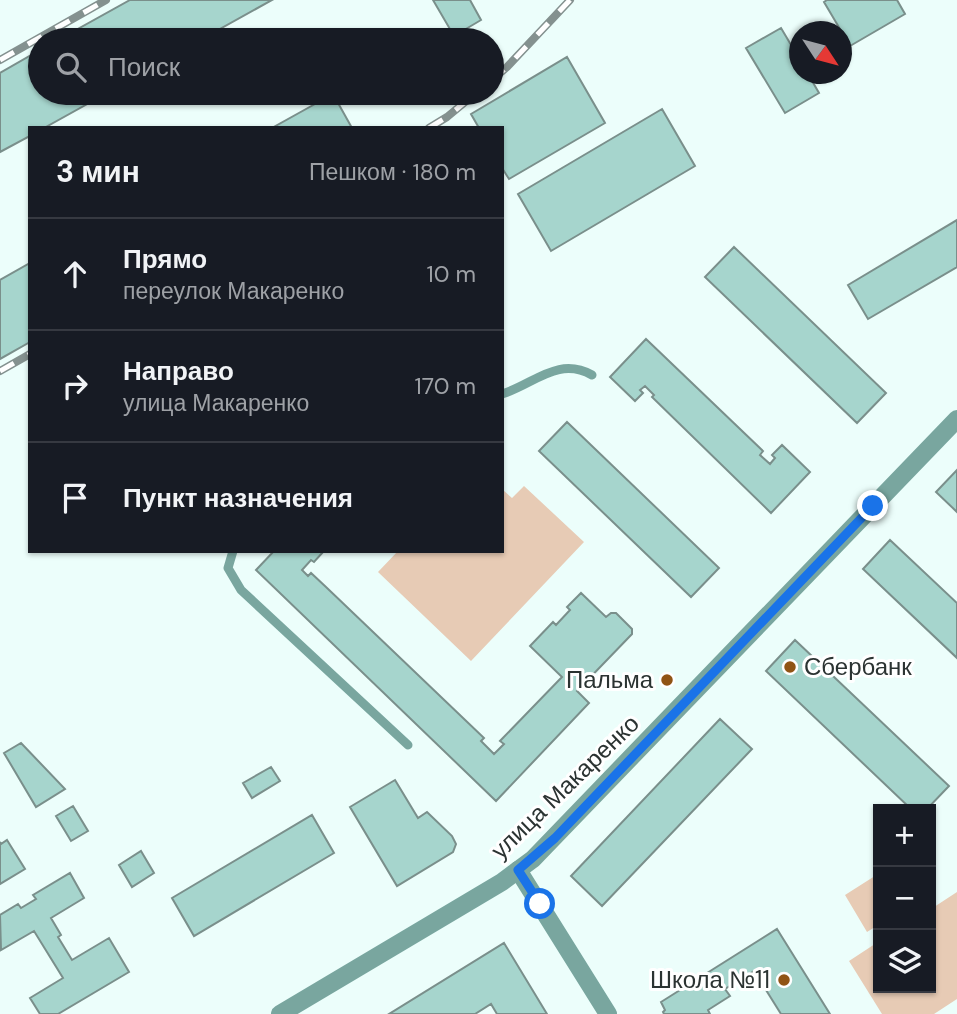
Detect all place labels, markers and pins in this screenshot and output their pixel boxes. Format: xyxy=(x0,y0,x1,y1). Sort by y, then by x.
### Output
place label: Сбербанк xyxy=(804,651,912,682)
marker: Сбербанк xyxy=(782,659,798,675)
place label: Пальма xyxy=(566,664,654,695)
marker: Пальма xyxy=(659,672,675,688)
place label: Школа №11 xyxy=(650,964,770,995)
marker: Школа №11 xyxy=(776,972,792,988)

